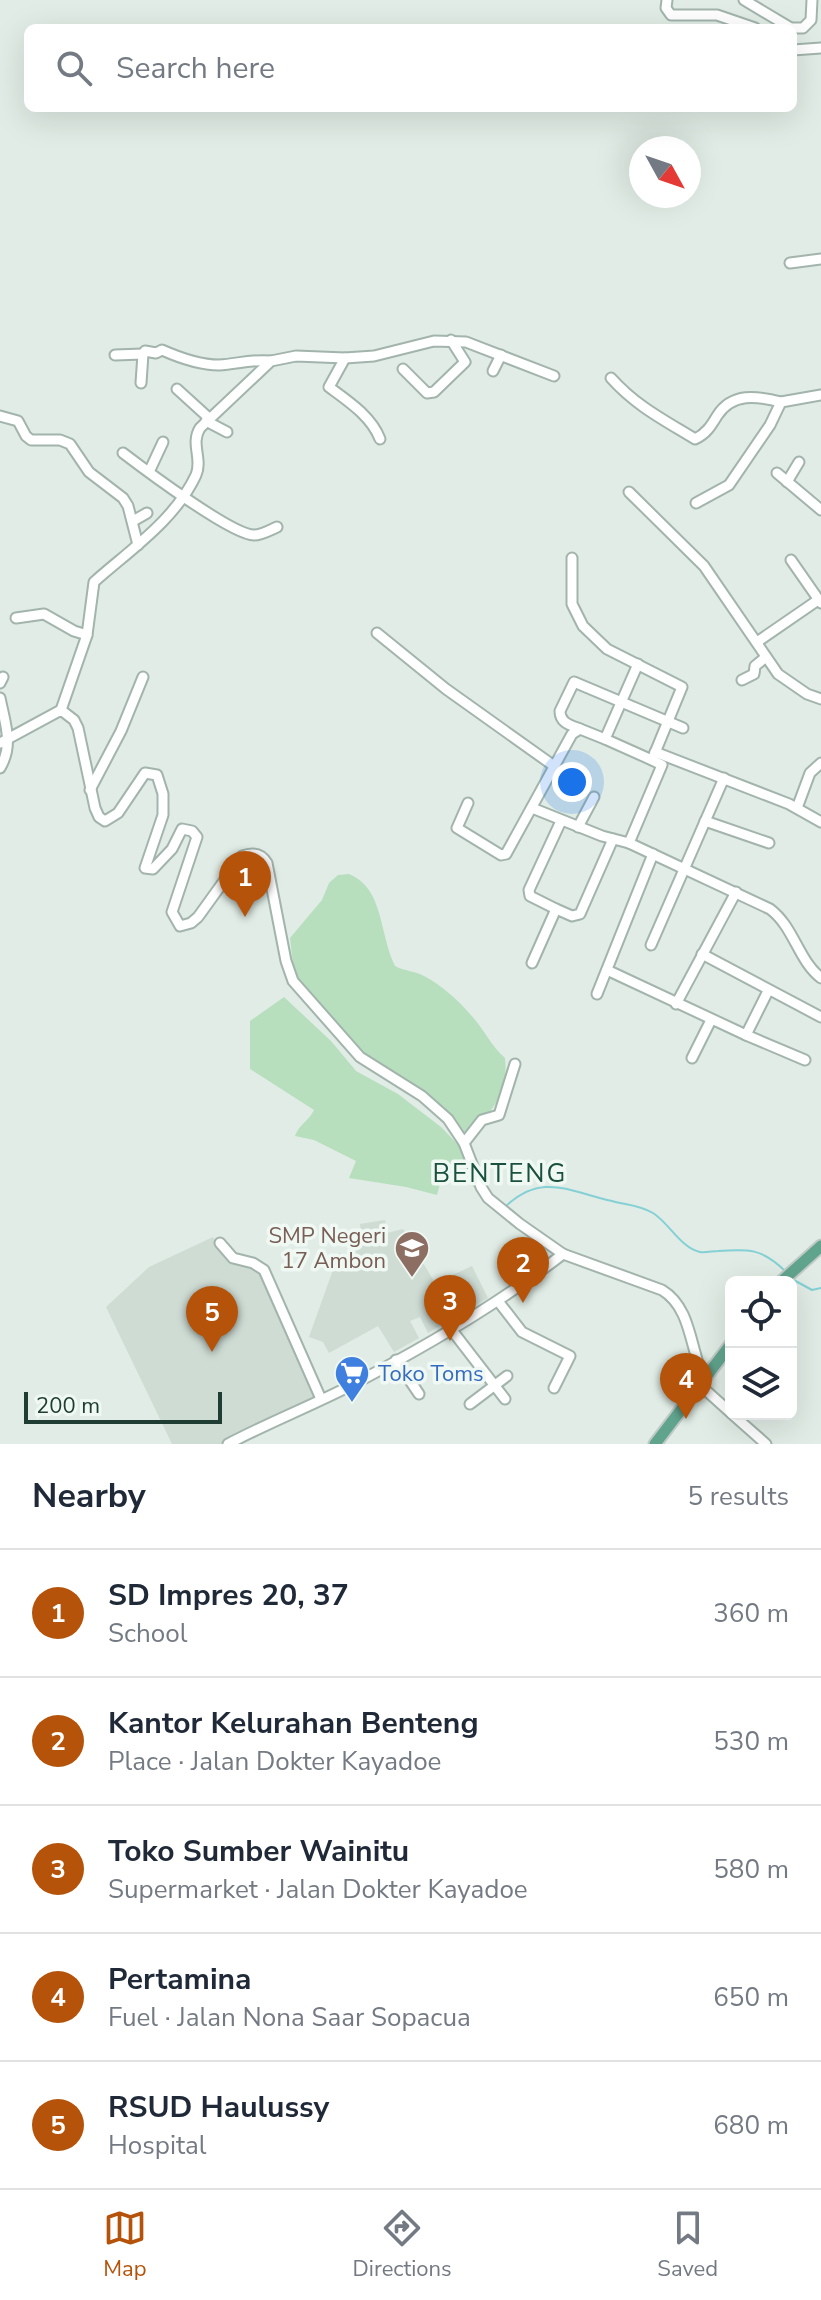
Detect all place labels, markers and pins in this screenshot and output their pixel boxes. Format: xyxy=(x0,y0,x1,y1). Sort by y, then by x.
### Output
pin: 1 xyxy=(219,851,271,917)
place label: SMP Negeri 17 Ambon xyxy=(269,1221,386,1276)
school or university icon: SMP Negeri 17 Ambon xyxy=(393,1229,431,1279)
pin: 2 xyxy=(497,1237,549,1303)
pin: 3 xyxy=(424,1275,476,1341)
pin: 5 xyxy=(186,1286,238,1352)
pin: 4 xyxy=(660,1353,712,1419)
supermarket icon: Toko Toms xyxy=(333,1354,371,1404)
place label: Toko Toms xyxy=(378,1359,484,1389)

